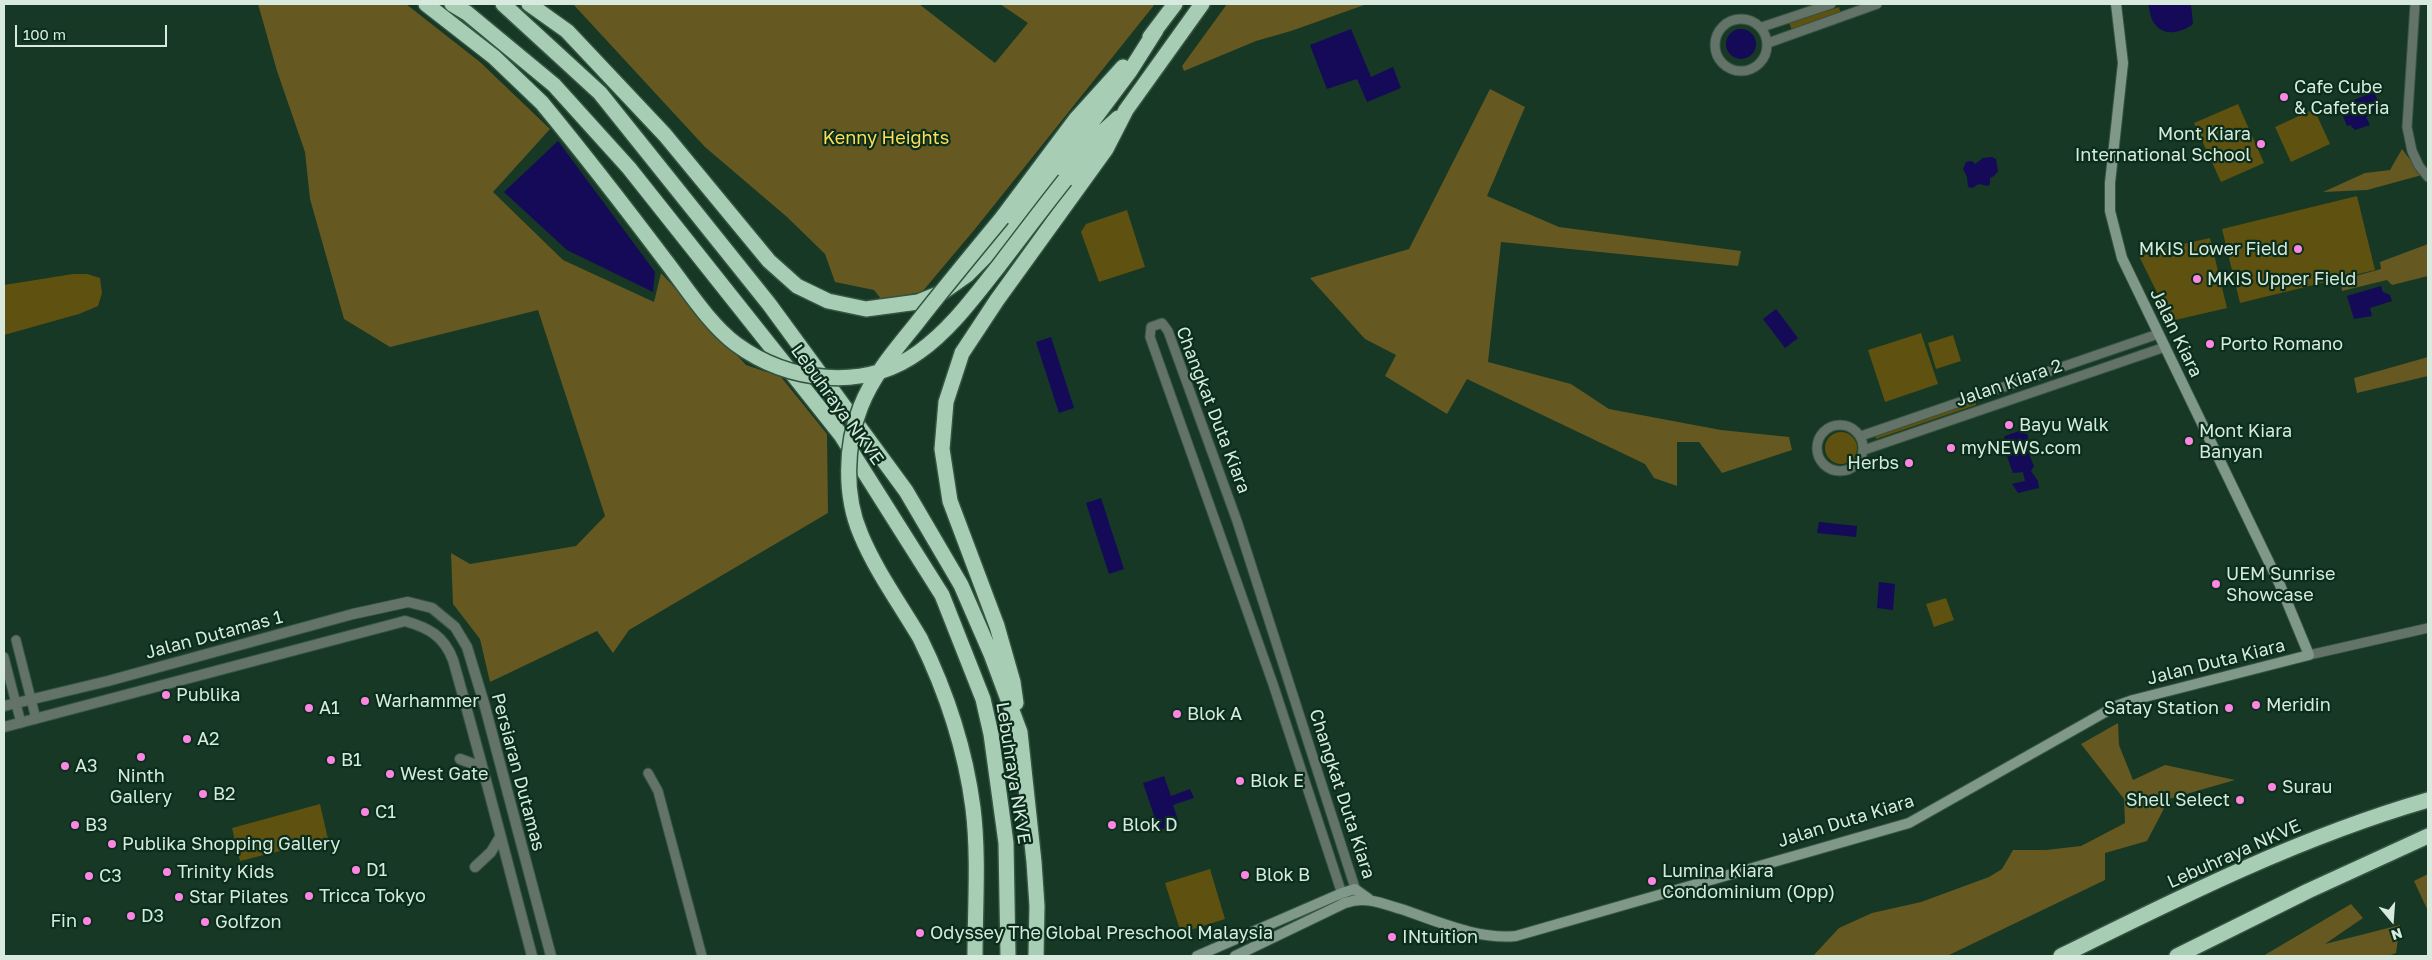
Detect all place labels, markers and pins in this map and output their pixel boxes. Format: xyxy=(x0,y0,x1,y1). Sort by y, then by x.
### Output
place label: Cafe Cube & Cafeteria xyxy=(2294,76,2389,118)
marker: Cafe Cube & Cafeteria xyxy=(2278,91,2290,103)
place label: Mont Kiara International School xyxy=(2075,123,2251,166)
marker: Mont Kiara International School xyxy=(2255,138,2267,150)
place label: MKIS Lower Field xyxy=(2139,238,2288,260)
marker: MKIS Lower Field xyxy=(2292,243,2304,255)
place label: MKIS Upper Field xyxy=(2207,268,2356,290)
marker: MKIS Upper Field xyxy=(2191,273,2203,285)
place label: Porto Romano xyxy=(2220,333,2343,355)
marker: Porto Romano xyxy=(2204,338,2216,350)
place label: Bayu Walk xyxy=(2019,414,2109,436)
marker: Bayu Walk xyxy=(2003,419,2015,431)
place label: Mont Kiara Banyan xyxy=(2199,420,2292,462)
marker: Mont Kiara Banyan xyxy=(2183,435,2195,447)
place label: myNEWS.com xyxy=(1961,437,2081,459)
marker: myNEWS.com xyxy=(1945,442,1957,454)
place label: Herbs xyxy=(1847,452,1899,474)
marker: Herbs xyxy=(1903,457,1915,469)
place label: UEM Sunrise Showcase xyxy=(2226,563,2335,606)
marker: UEM Sunrise Showcase xyxy=(2210,578,2222,590)
place label: Publika xyxy=(176,684,240,706)
marker: Publika xyxy=(160,689,172,701)
place label: Warhammer xyxy=(375,690,479,712)
place label: Meridin xyxy=(2266,694,2331,716)
marker: Warhammer xyxy=(359,695,371,707)
place label: A1 xyxy=(319,697,340,719)
place label: Satay Station xyxy=(2104,697,2219,719)
marker: Meridin xyxy=(2250,699,2262,711)
marker: A1 xyxy=(303,702,315,714)
marker: Satay Station xyxy=(2223,702,2235,714)
place label: Blok A xyxy=(1187,703,1242,725)
marker: Blok A xyxy=(1171,708,1183,720)
place label: A2 xyxy=(197,728,219,750)
marker: A2 xyxy=(181,733,193,745)
place label: B1 xyxy=(341,749,362,771)
marker: Ninth Gallery xyxy=(135,751,147,763)
marker: B1 xyxy=(325,754,337,766)
place label: A3 xyxy=(75,755,98,777)
marker: A3 xyxy=(59,760,71,772)
place label: West Gate xyxy=(400,763,489,785)
place label: Ninth Gallery xyxy=(110,765,172,808)
marker: West Gate xyxy=(384,768,396,780)
place label: Blok E xyxy=(1250,770,1304,792)
marker: Blok E xyxy=(1234,775,1246,787)
place label: Surau xyxy=(2282,776,2332,798)
marker: Surau xyxy=(2266,781,2278,793)
place label: B2 xyxy=(213,783,235,805)
marker: B2 xyxy=(197,788,209,800)
place label: Shell Select xyxy=(2126,789,2230,811)
marker: Shell Select xyxy=(2234,794,2246,806)
place label: C1 xyxy=(375,801,396,823)
marker: C1 xyxy=(359,806,371,818)
place label: B3 xyxy=(85,814,108,836)
place label: Blok D xyxy=(1122,814,1178,836)
marker: B3 xyxy=(69,819,81,831)
marker: Blok D xyxy=(1106,819,1118,831)
place label: Publika Shopping Gallery xyxy=(122,833,340,855)
marker: Publika Shopping Gallery xyxy=(106,838,118,850)
place label: D1 xyxy=(366,859,387,881)
place label: Lumina Kiara Condominium (Opp) xyxy=(1662,860,1835,902)
place label: Trinity Kids xyxy=(177,861,274,883)
marker: D1 xyxy=(350,864,362,876)
place label: Blok B xyxy=(1255,864,1310,886)
place label: C3 xyxy=(99,865,122,887)
marker: Trinity Kids xyxy=(161,866,173,878)
marker: Blok B xyxy=(1239,869,1251,881)
marker: C3 xyxy=(83,870,95,882)
marker: Lumina Kiara Condominium (Opp) xyxy=(1646,875,1658,887)
place label: Tricca Tokyo xyxy=(319,885,426,907)
place label: Star Pilates xyxy=(189,886,289,908)
marker: Tricca Tokyo xyxy=(303,890,315,902)
marker: Star Pilates xyxy=(173,891,185,903)
place label: D3 xyxy=(141,905,164,927)
place label: Fin xyxy=(50,910,77,932)
marker: D3 xyxy=(125,910,137,922)
place label: Golfzon xyxy=(215,911,282,933)
marker: Fin xyxy=(81,915,93,927)
marker: Golfzon xyxy=(199,916,211,928)
place label: Odyssey The Global Preschool Malaysia xyxy=(930,922,1273,944)
place label: INtuition xyxy=(1402,926,1478,948)
marker: Odyssey The Global Preschool Malaysia xyxy=(914,927,926,939)
marker: INtuition xyxy=(1386,931,1398,943)

